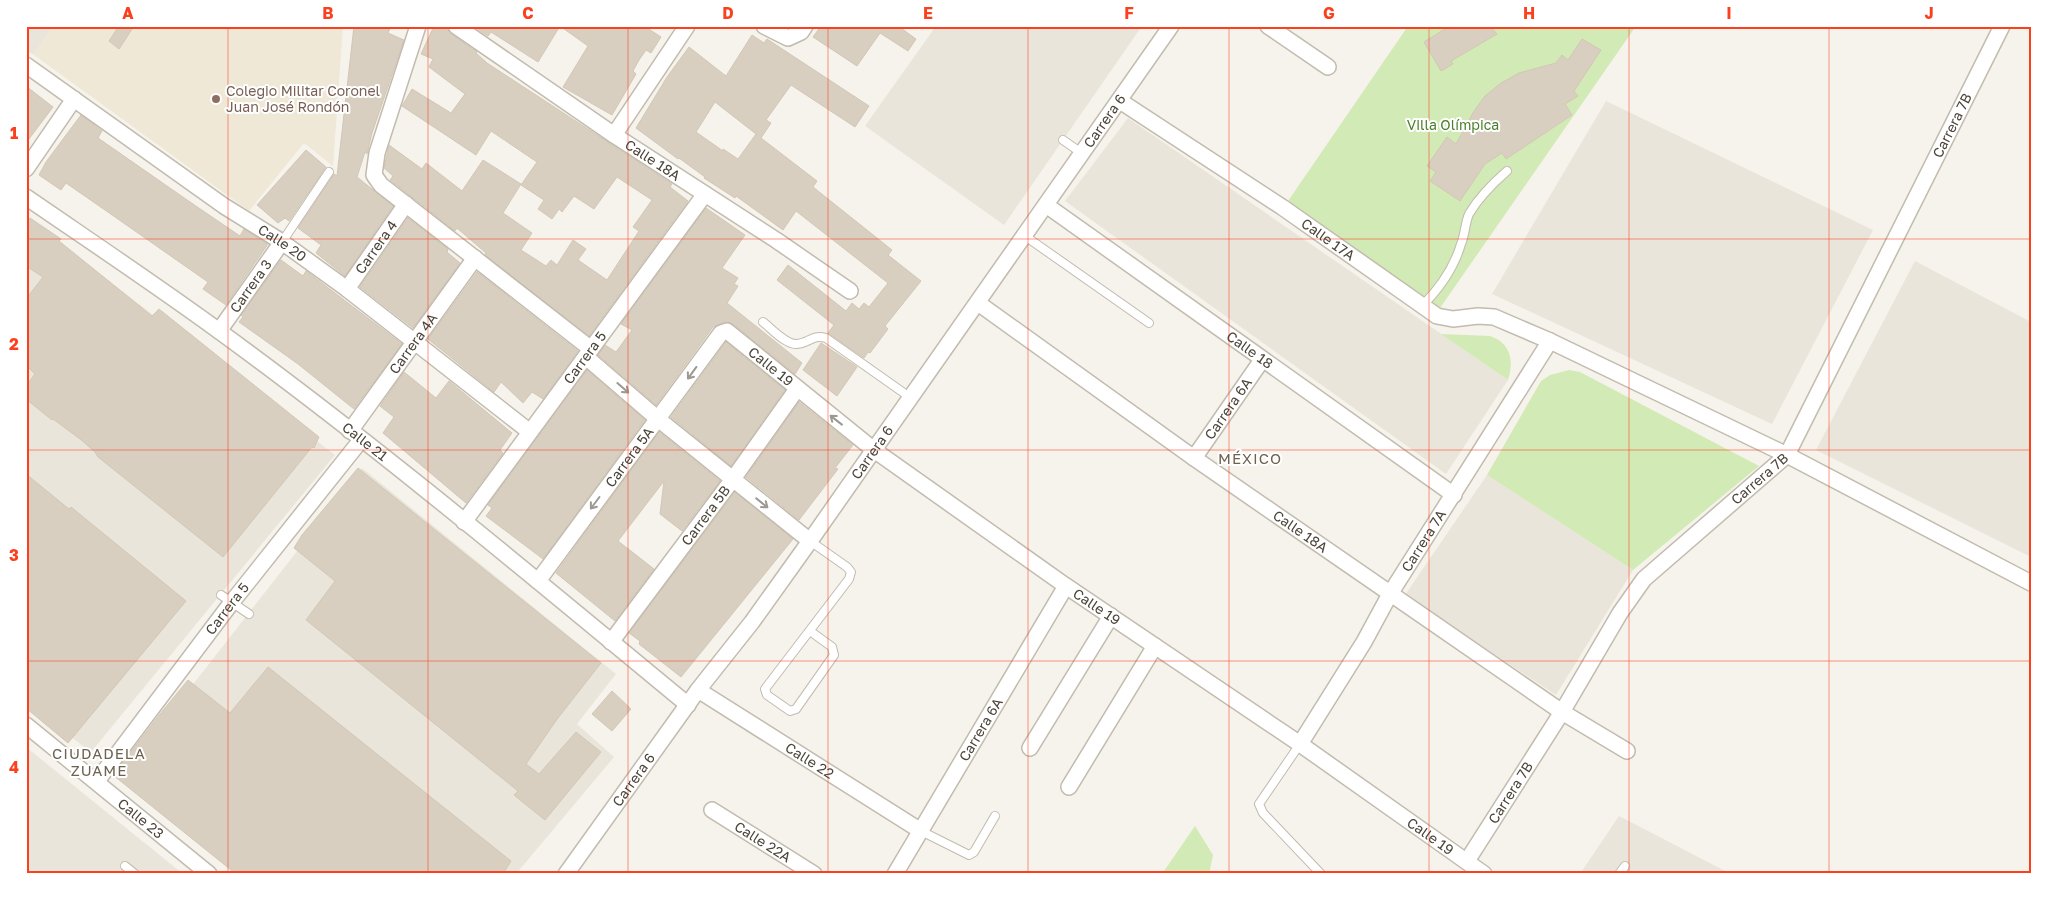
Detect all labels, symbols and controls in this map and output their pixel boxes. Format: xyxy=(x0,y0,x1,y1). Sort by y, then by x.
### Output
text: A xyxy=(122,3,134,23)
text: B xyxy=(322,3,334,23)
text: C xyxy=(522,3,534,23)
text: D xyxy=(722,3,734,23)
text: E xyxy=(923,3,933,23)
text: F xyxy=(1124,3,1134,23)
text: G xyxy=(1323,3,1335,23)
text: H xyxy=(1523,3,1535,23)
text: I xyxy=(1726,3,1732,23)
text: J xyxy=(1924,3,1934,23)
place label: Colegio Militar Coronel Juan José Rondón xyxy=(226,82,380,115)
street label: Carrera 6 xyxy=(1079,90,1129,151)
street label: Carrera 7B xyxy=(1928,90,1975,160)
marker: Colegio Militar Coronel Juan José Rondón xyxy=(210,93,222,105)
park label: Villa Olímpica xyxy=(1407,116,1499,133)
text: 1 xyxy=(10,123,18,143)
street label: Calle 18A xyxy=(622,135,684,184)
street label: Calle 17A xyxy=(1298,214,1359,264)
street label: Carrera 4 xyxy=(351,217,400,277)
street label: Calle 20 xyxy=(255,220,310,265)
street label: Carrera 3 xyxy=(226,256,275,316)
street label: Carrera 4A xyxy=(385,309,441,377)
street label: Calle 18 xyxy=(1223,327,1277,372)
street label: Carrera 5 xyxy=(559,328,609,387)
text: 2 xyxy=(9,334,19,354)
street label: Calle 19 xyxy=(745,343,797,389)
one-way arrow xyxy=(687,365,697,379)
street label: Carrera 6A xyxy=(1201,374,1255,442)
one-way arrow xyxy=(616,383,629,394)
one-way arrow xyxy=(829,415,843,425)
street label: Calle 21 xyxy=(339,418,391,464)
street label: Carrera 6 xyxy=(847,422,896,482)
street label: Carrera 5A xyxy=(601,423,657,490)
district label: MÉXICO xyxy=(1218,449,1282,467)
street label: Carrera 7B xyxy=(1727,449,1791,508)
street label: Carrera 5B xyxy=(677,482,733,549)
one-way arrow xyxy=(590,496,601,509)
one-way arrow xyxy=(755,497,768,508)
street label: Calle 18A xyxy=(1270,506,1332,556)
street label: Carrera 7A xyxy=(1397,506,1449,575)
text: 3 xyxy=(9,545,19,565)
street label: Carrera 5 xyxy=(201,579,252,638)
street label: Calle 19 xyxy=(1070,584,1124,628)
street label: Carrera 6A xyxy=(955,694,1006,764)
street label: Calle 22 xyxy=(782,738,837,782)
district label: CIUDADELA ZUAME xyxy=(52,744,146,779)
street label: Carrera 6 xyxy=(608,749,658,809)
text: 4 xyxy=(9,757,19,777)
street label: Carrera 7B xyxy=(1484,758,1536,826)
street label: Calle 23 xyxy=(115,794,167,842)
street label: Calle 19 xyxy=(1404,813,1457,858)
street label: Calle 22A xyxy=(732,817,795,866)

